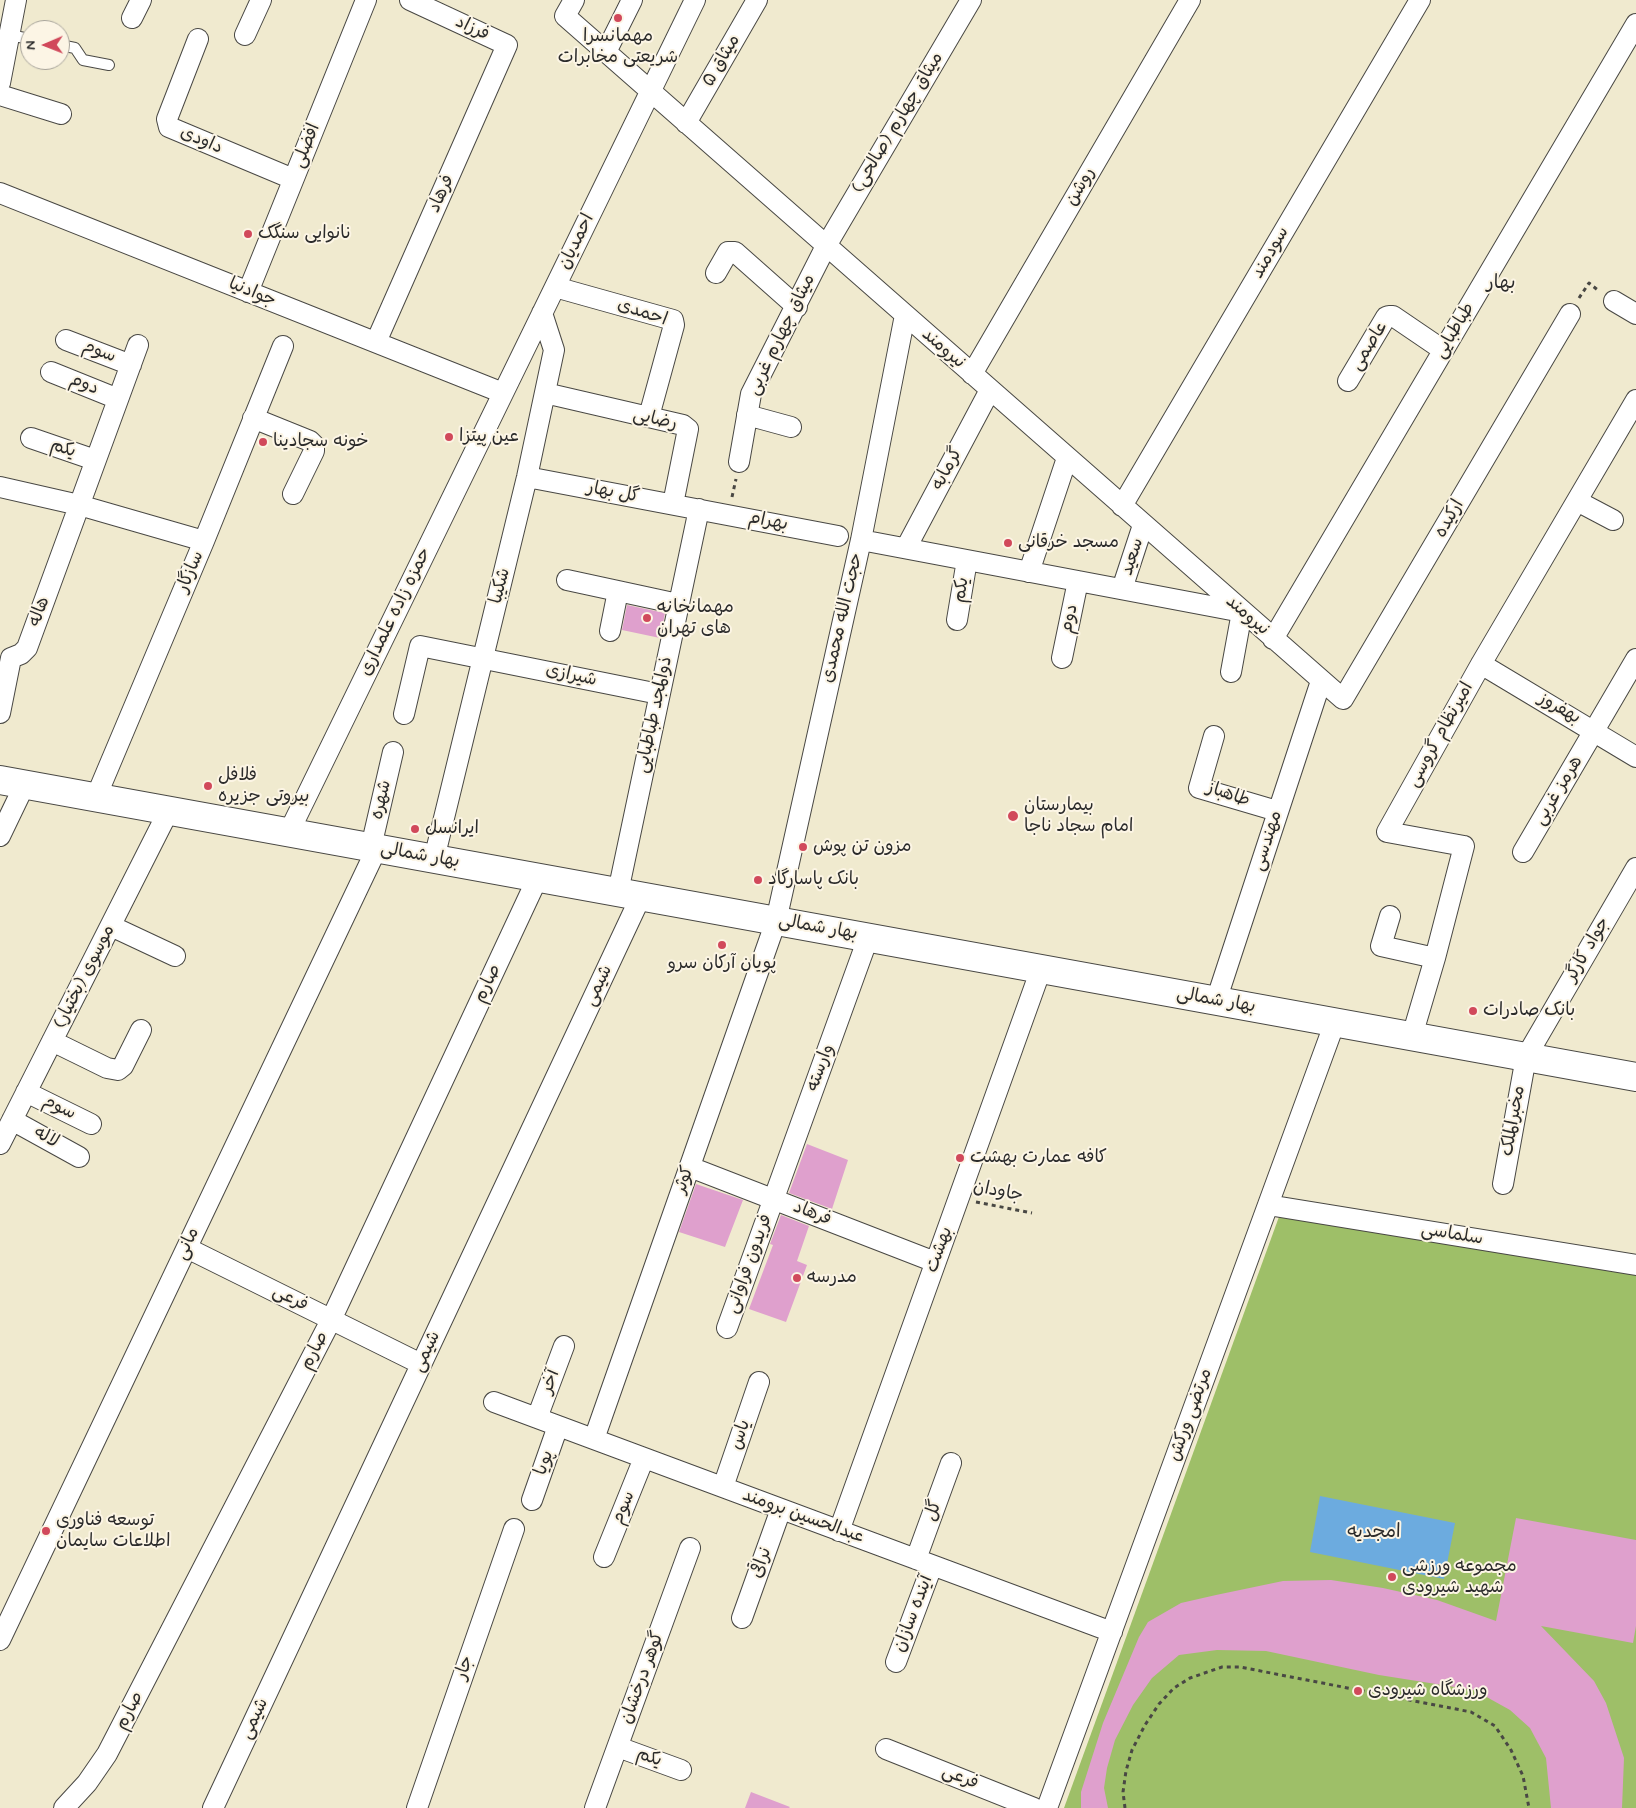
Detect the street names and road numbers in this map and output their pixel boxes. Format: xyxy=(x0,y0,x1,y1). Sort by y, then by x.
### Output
street label: فرزاد xyxy=(452,12,492,46)
street label: میثاق ۵ xyxy=(698,31,746,91)
street label: میثاق چهارم (صالحی) xyxy=(847,49,949,197)
street label: افضلی xyxy=(288,121,326,171)
street label: داودی xyxy=(176,122,226,160)
street label: روشن xyxy=(1061,164,1101,210)
street label: فرهاد xyxy=(424,172,460,216)
street label: احمدیان xyxy=(554,211,600,273)
street label: سودمند xyxy=(1248,223,1294,283)
street label: میثاق چهارم غربی xyxy=(743,271,821,399)
street label: جوادنیا xyxy=(225,274,279,312)
street label: احمدی xyxy=(614,294,670,332)
street label: طباطبایی xyxy=(1430,299,1480,363)
street label: عاصمی xyxy=(1346,317,1394,375)
street label: نیرومند xyxy=(917,324,969,374)
street label: سوم xyxy=(79,336,119,368)
street label: دوم xyxy=(66,370,102,400)
street label: رضایی xyxy=(631,404,679,436)
street label: یکم xyxy=(47,435,79,463)
street label: گرمابه xyxy=(928,444,968,494)
street label: گل بهار xyxy=(585,477,641,509)
street label: ارکیده xyxy=(1431,496,1469,542)
street label: بهرام xyxy=(746,508,790,536)
street label: سعید xyxy=(1117,536,1149,578)
street label: حمزه زاده علمداری xyxy=(356,544,436,680)
street label: سازگار xyxy=(173,548,209,596)
street label: حجت الله محمدی xyxy=(818,551,868,685)
street label: شکیبا xyxy=(486,566,516,606)
street label: یکم xyxy=(949,576,975,604)
street label: نیرومند xyxy=(1221,591,1273,641)
street label: هاله xyxy=(25,594,55,630)
street label: دوم xyxy=(1056,602,1084,636)
street label: ذوالمجد طباطبایی xyxy=(632,655,678,775)
street label: شیرازی xyxy=(543,660,599,692)
street label: امیرنظام گروسی xyxy=(1403,679,1479,791)
street label: بهفروز xyxy=(1534,688,1584,730)
street label: هرمز غربی xyxy=(1530,752,1588,830)
street label: شهره xyxy=(367,778,397,822)
street label: طاهباز xyxy=(1203,778,1253,812)
street label: مهندسی xyxy=(1248,808,1288,874)
street label: بهار شمالی xyxy=(379,838,461,874)
street label: بهار شمالی xyxy=(777,910,859,946)
street label: جواد کارگر xyxy=(1561,914,1615,986)
street label: موسوی (بختیار) xyxy=(50,922,120,1032)
street label: صارم xyxy=(470,961,506,1007)
street label: شیمی xyxy=(580,962,618,1010)
street label: بهار شمالی xyxy=(1175,983,1257,1019)
street label: وارسته xyxy=(803,1041,839,1095)
street label: مخبرالملک xyxy=(1497,1084,1531,1158)
street label: سوم xyxy=(39,1091,79,1125)
street label: لاله xyxy=(30,1122,62,1154)
street label: کوثر xyxy=(670,1164,700,1196)
street label: جاودان xyxy=(971,1177,1025,1207)
street label: فرهاد xyxy=(790,1197,834,1231)
street label: فریدون فراوانی xyxy=(722,1211,778,1317)
street label: سلماسی xyxy=(1420,1219,1484,1251)
street label: مانی xyxy=(171,1224,205,1264)
street label: بهشت xyxy=(922,1224,958,1276)
street label: فرعی xyxy=(269,1281,311,1317)
street label: صارم xyxy=(296,1328,334,1374)
street label: شیمی xyxy=(408,1328,446,1376)
street label: مرتضی ورکش xyxy=(1164,1366,1218,1464)
street label: آخر xyxy=(537,1367,565,1397)
street label: یاس xyxy=(726,1417,756,1453)
street label: پویا xyxy=(531,1448,559,1478)
street label: عبدالحسین برومند xyxy=(739,1485,867,1549)
street label: سوم xyxy=(608,1488,640,1528)
street label: گل xyxy=(920,1498,948,1524)
street label: نراقی xyxy=(747,1545,777,1581)
street label: آینده سازان xyxy=(889,1573,939,1655)
street label: گوهر درخشان xyxy=(616,1629,670,1727)
street label: جار xyxy=(451,1653,479,1683)
street label: صارم xyxy=(111,1688,149,1734)
street label: شیمی xyxy=(236,1695,274,1743)
street label: یکم xyxy=(633,1743,665,1773)
street label: فرعی xyxy=(939,1761,981,1795)

